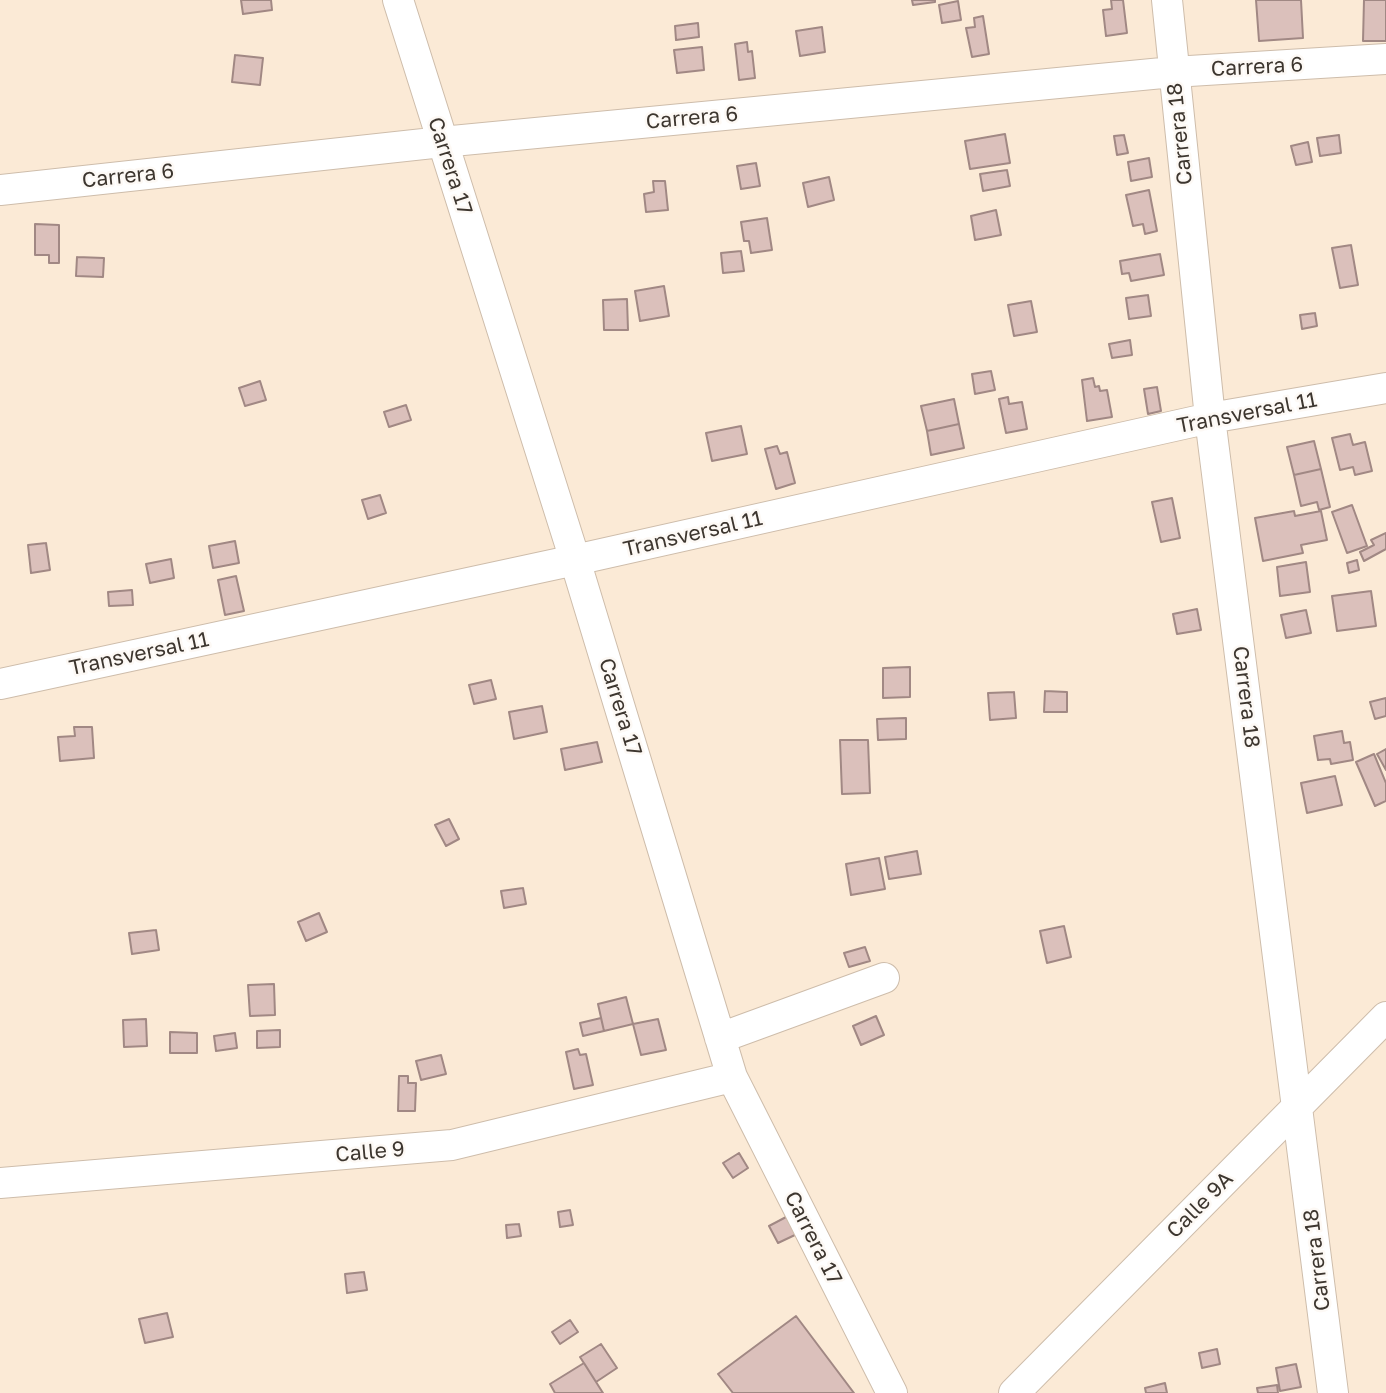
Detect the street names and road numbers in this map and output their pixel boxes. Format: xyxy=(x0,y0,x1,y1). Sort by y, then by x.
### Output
street label: Carrera 6 xyxy=(1210,52,1304,82)
street label: Carrera 18 xyxy=(1162,82,1198,186)
street label: Carrera 6 xyxy=(645,101,739,135)
street label: Carrera 17 xyxy=(422,114,478,218)
street label: Carrera 6 xyxy=(81,159,175,193)
street label: Transversal 11 xyxy=(1175,387,1319,439)
street label: Transversal 11 xyxy=(621,506,765,562)
street label: Transversal 11 xyxy=(67,627,211,681)
street label: Carrera 18 xyxy=(1227,645,1265,749)
street label: Carrera 17 xyxy=(593,655,647,759)
street label: Calle 9 xyxy=(334,1136,406,1168)
street label: Calle 9A xyxy=(1162,1167,1238,1243)
street label: Carrera 17 xyxy=(779,1187,847,1289)
street label: Carrera 18 xyxy=(1298,1208,1336,1312)

